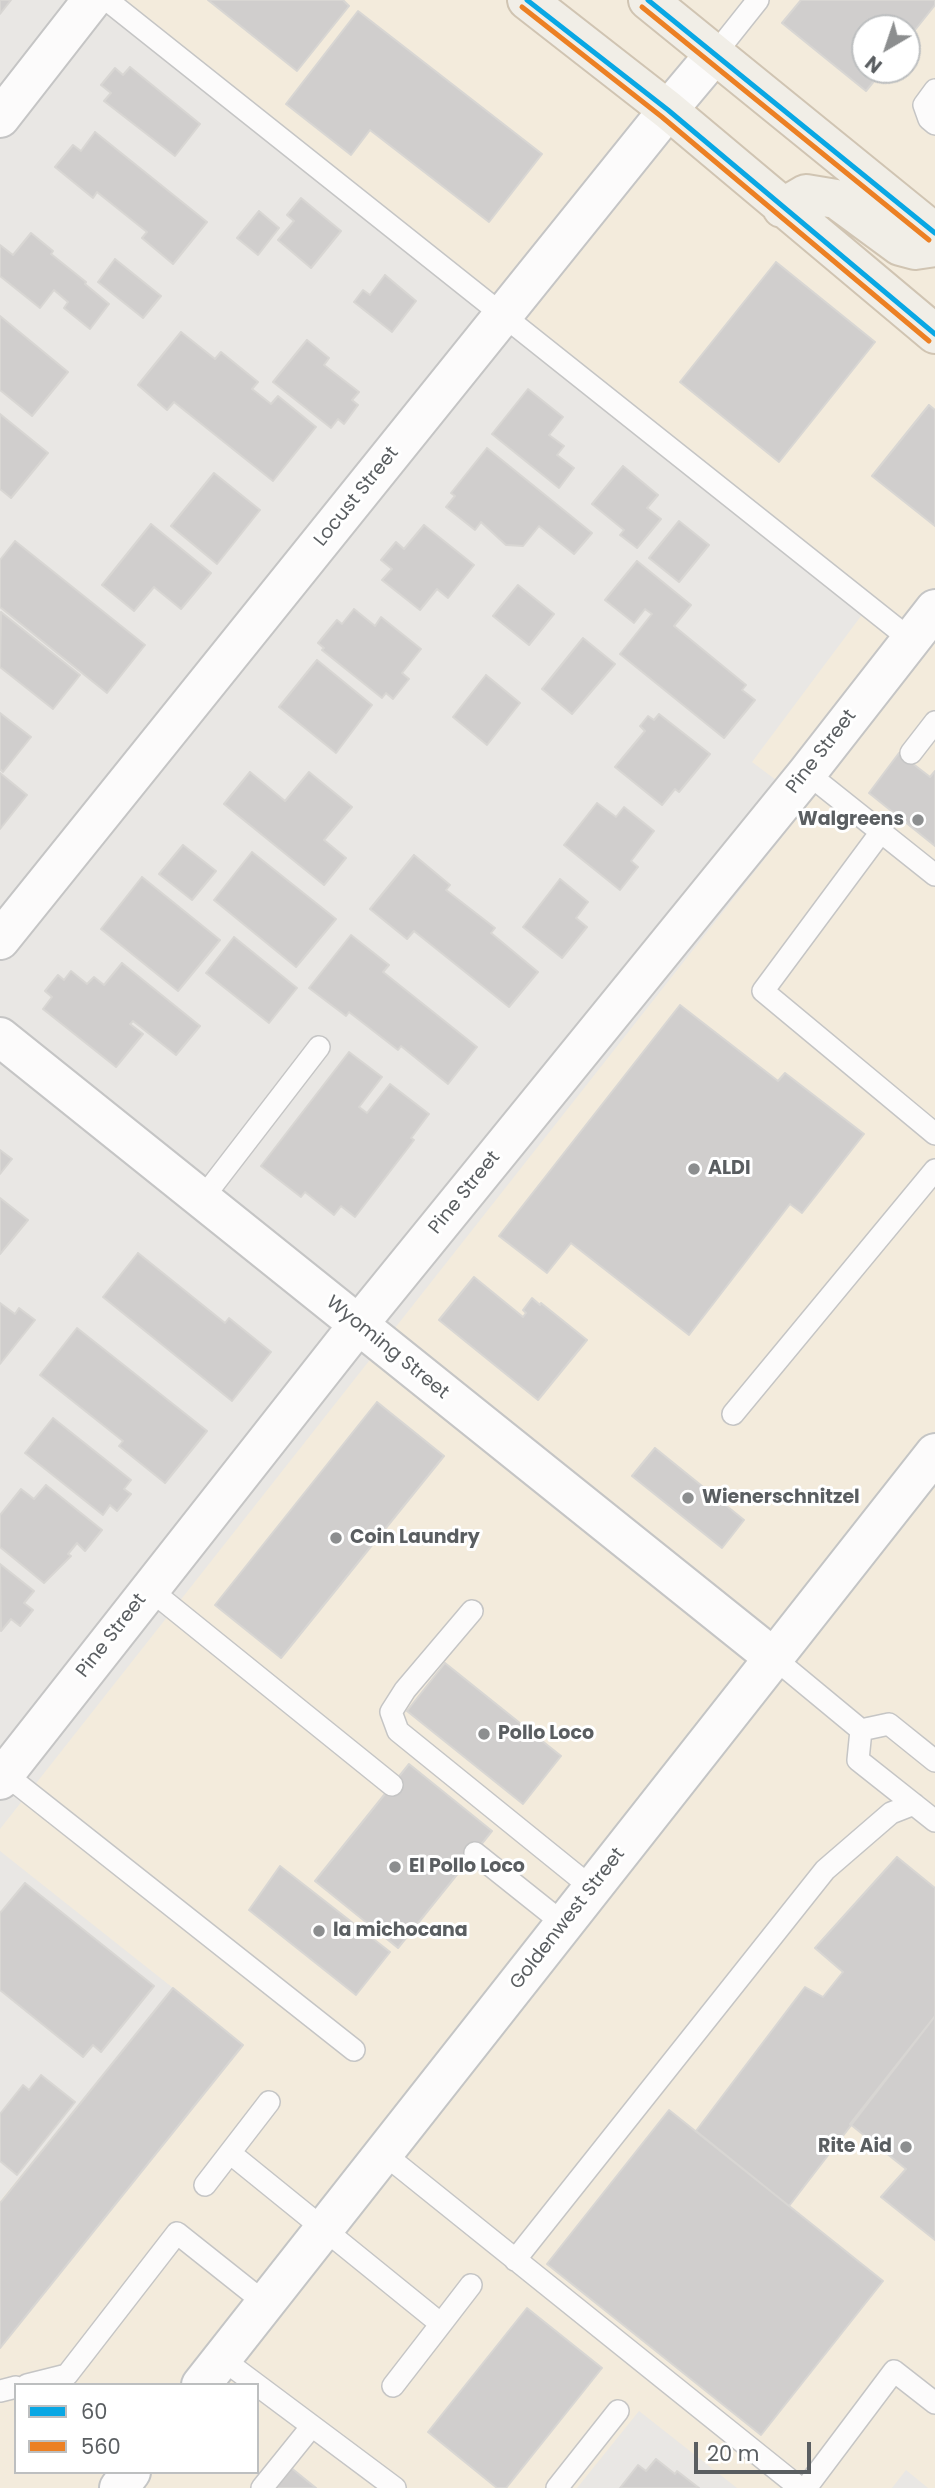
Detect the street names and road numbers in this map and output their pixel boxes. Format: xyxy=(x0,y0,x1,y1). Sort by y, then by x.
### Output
street label: Locust Street xyxy=(310,443,404,551)
street label: Pine Street xyxy=(782,705,862,799)
street label: Pine Street xyxy=(425,1147,505,1239)
street label: Wyoming Street xyxy=(321,1292,453,1404)
street label: Pine Street xyxy=(72,1589,152,1683)
street label: Goldenwest Street xyxy=(506,1844,630,1994)

